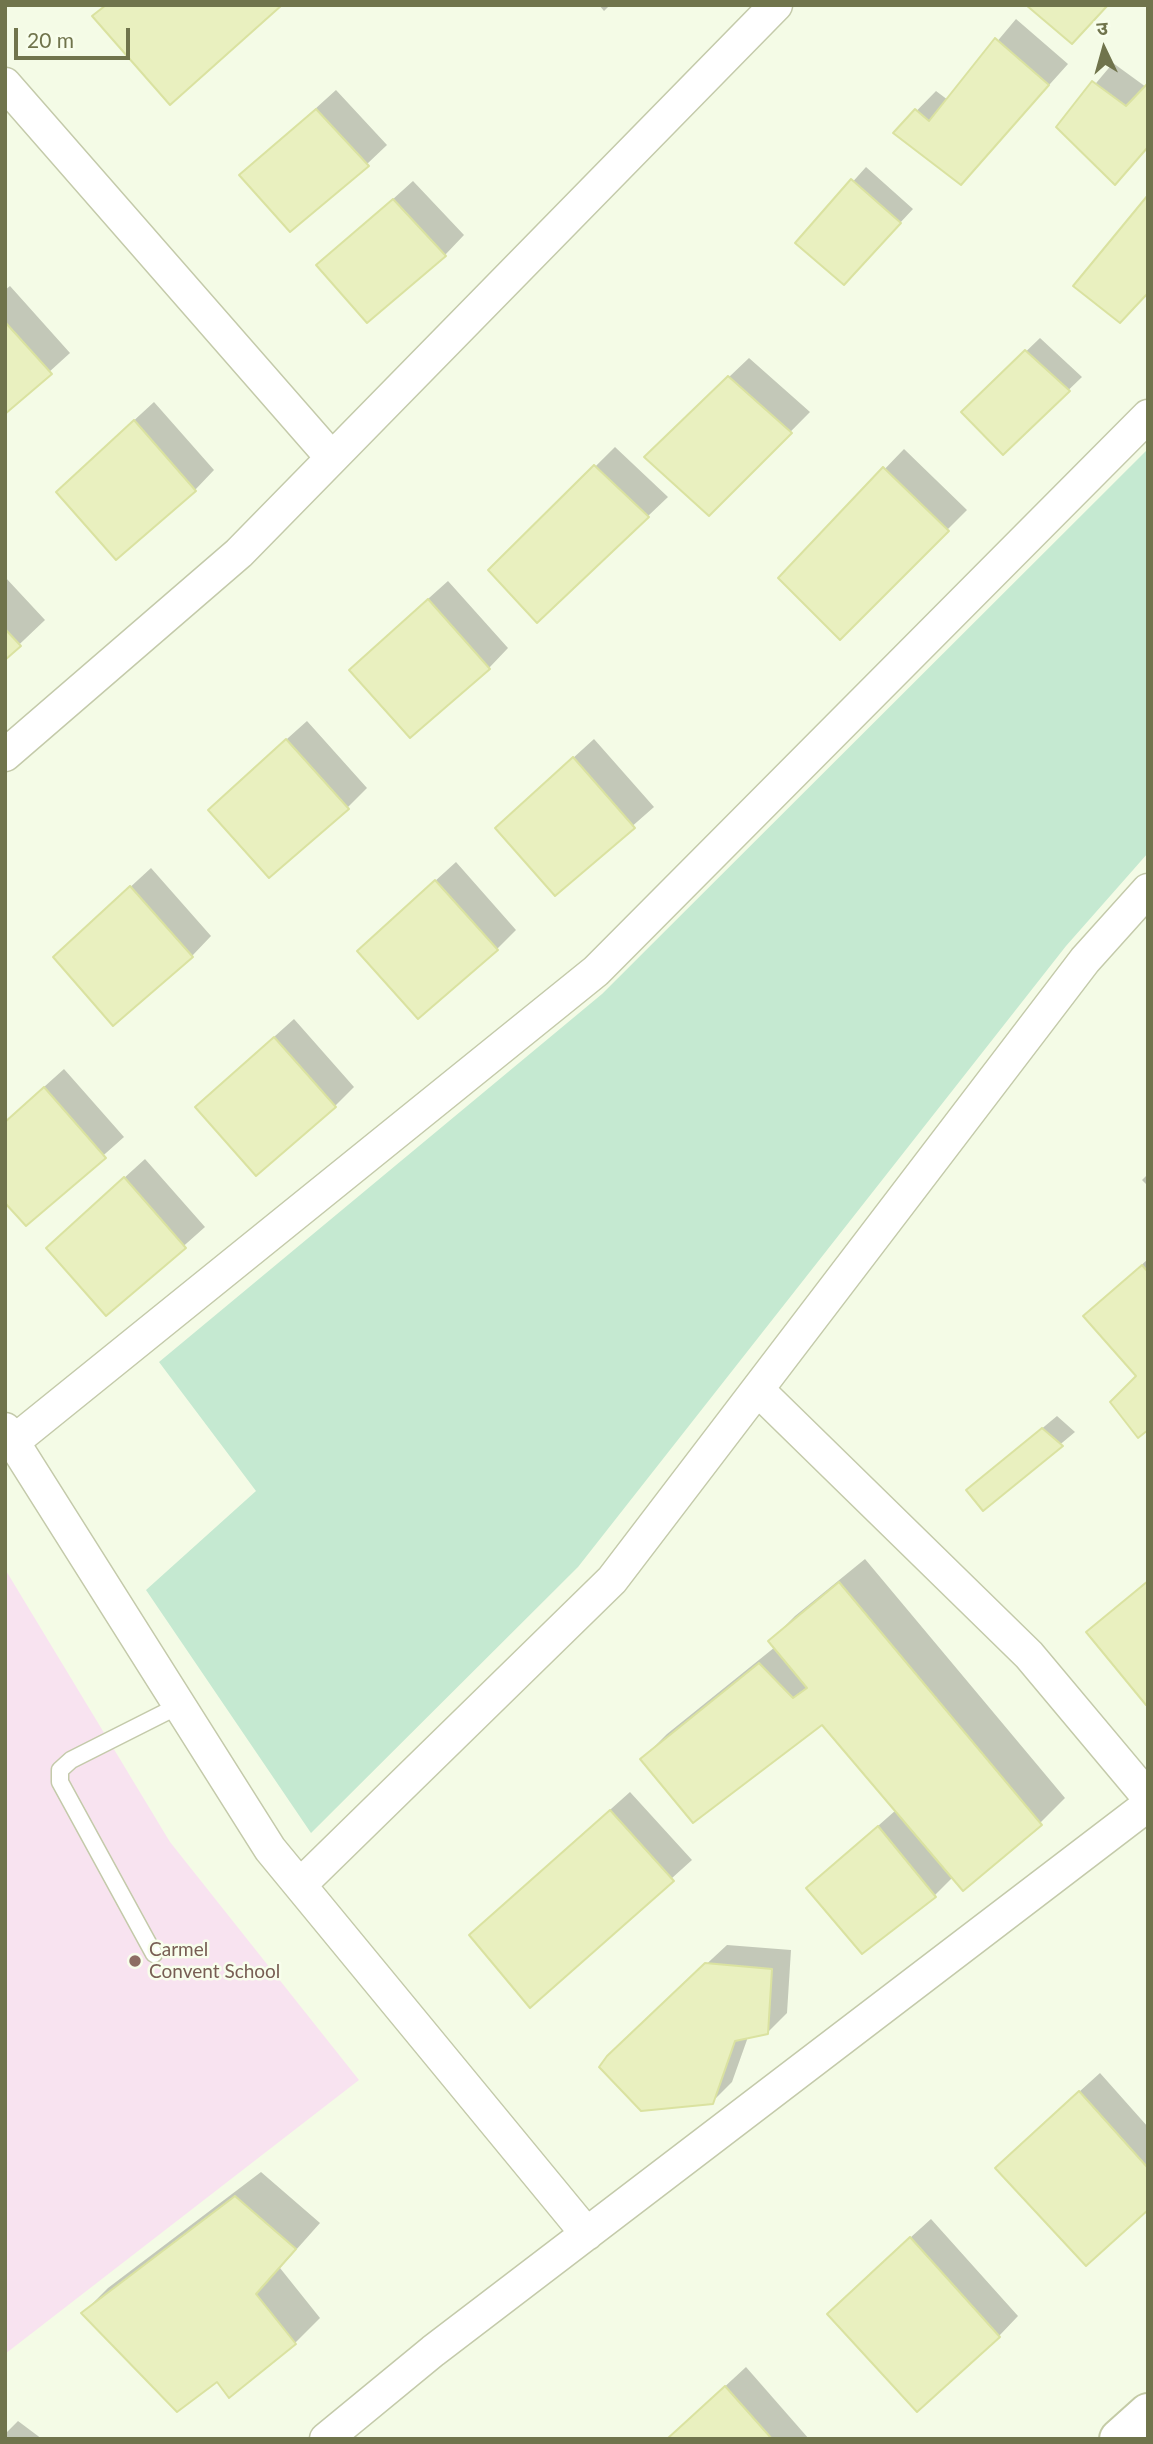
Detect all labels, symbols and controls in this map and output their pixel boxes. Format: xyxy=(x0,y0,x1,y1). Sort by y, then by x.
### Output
scale bar xyxy=(18,14,133,58)
north arrow xyxy=(1069,14,1139,84)
text: उ xyxy=(1096,16,1109,40)
text: 20 m xyxy=(27,27,74,52)
place label: Carmel Convent School xyxy=(149,1939,280,1983)
marker: Carmel Convent School xyxy=(127,1953,143,1969)

